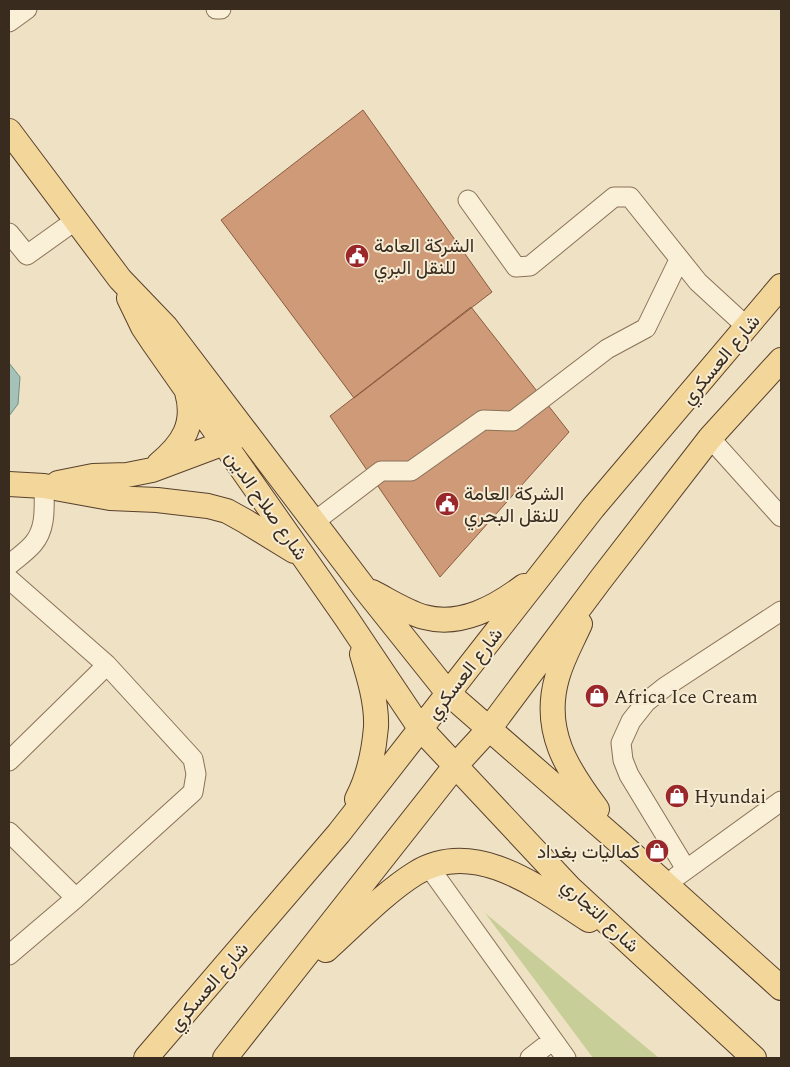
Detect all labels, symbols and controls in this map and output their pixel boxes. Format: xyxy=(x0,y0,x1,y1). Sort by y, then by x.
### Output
place label: الشركة العامة للنقل البري xyxy=(374,232,474,283)
public building icon: الشركة العامة للنقل البري xyxy=(344,243,370,269)
street label: شارع العسكري xyxy=(675,308,768,412)
street label: شارع صلاح الدين xyxy=(217,445,314,567)
place label: الشركة العامة للنقل البحري xyxy=(464,480,564,531)
public building icon: الشركة العامة للنقل البحري xyxy=(434,491,460,517)
street label: شارع العسكري xyxy=(420,622,511,726)
shop icon: Africa Ice Cream xyxy=(584,683,610,709)
place label: Africa Ice Cream xyxy=(614,683,758,712)
shop icon: Hyundai xyxy=(664,783,690,809)
place label: Hyundai xyxy=(694,783,766,812)
place label: كماليات بغداد xyxy=(537,838,640,867)
shop icon: كماليات بغداد xyxy=(644,838,670,864)
street label: شارع التجاري xyxy=(554,872,646,960)
street label: شارع العسكري xyxy=(162,936,256,1038)

